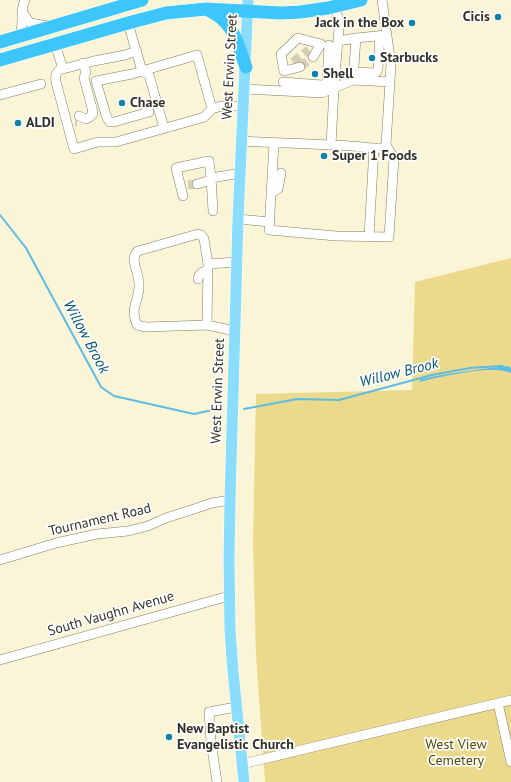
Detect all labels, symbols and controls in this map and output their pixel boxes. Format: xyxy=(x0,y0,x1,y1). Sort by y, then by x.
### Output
place label: Cicis xyxy=(463,9,490,25)
marker: Cicis xyxy=(493,12,503,22)
street label: West Erwin Street xyxy=(219,14,241,120)
place label: Jack in the Box xyxy=(315,15,404,31)
marker: Jack in the Box xyxy=(407,18,417,28)
place label: Starbucks xyxy=(380,50,438,66)
marker: Starbucks xyxy=(367,53,377,63)
place label: Shell xyxy=(323,66,353,82)
marker: Shell xyxy=(310,69,320,79)
place label: Chase xyxy=(130,95,165,111)
marker: Chase xyxy=(117,98,127,108)
place label: ALDI xyxy=(26,115,55,131)
marker: ALDI xyxy=(13,118,23,128)
place label: Super 1 Foods xyxy=(332,148,417,164)
marker: Super 1 Foods xyxy=(319,151,329,161)
water label: Willow Brook xyxy=(59,297,113,377)
street label: West Erwin Street xyxy=(208,338,228,444)
water label: Willow Brook xyxy=(358,355,440,391)
street label: Tournament Road xyxy=(47,500,153,540)
street label: South Vaughn Avenue xyxy=(46,588,176,640)
place label: New Baptist Evangelistic Church xyxy=(177,721,294,754)
marker: New Baptist Evangelistic Church xyxy=(164,732,174,742)
park label: West View Cemetery xyxy=(425,737,487,770)

